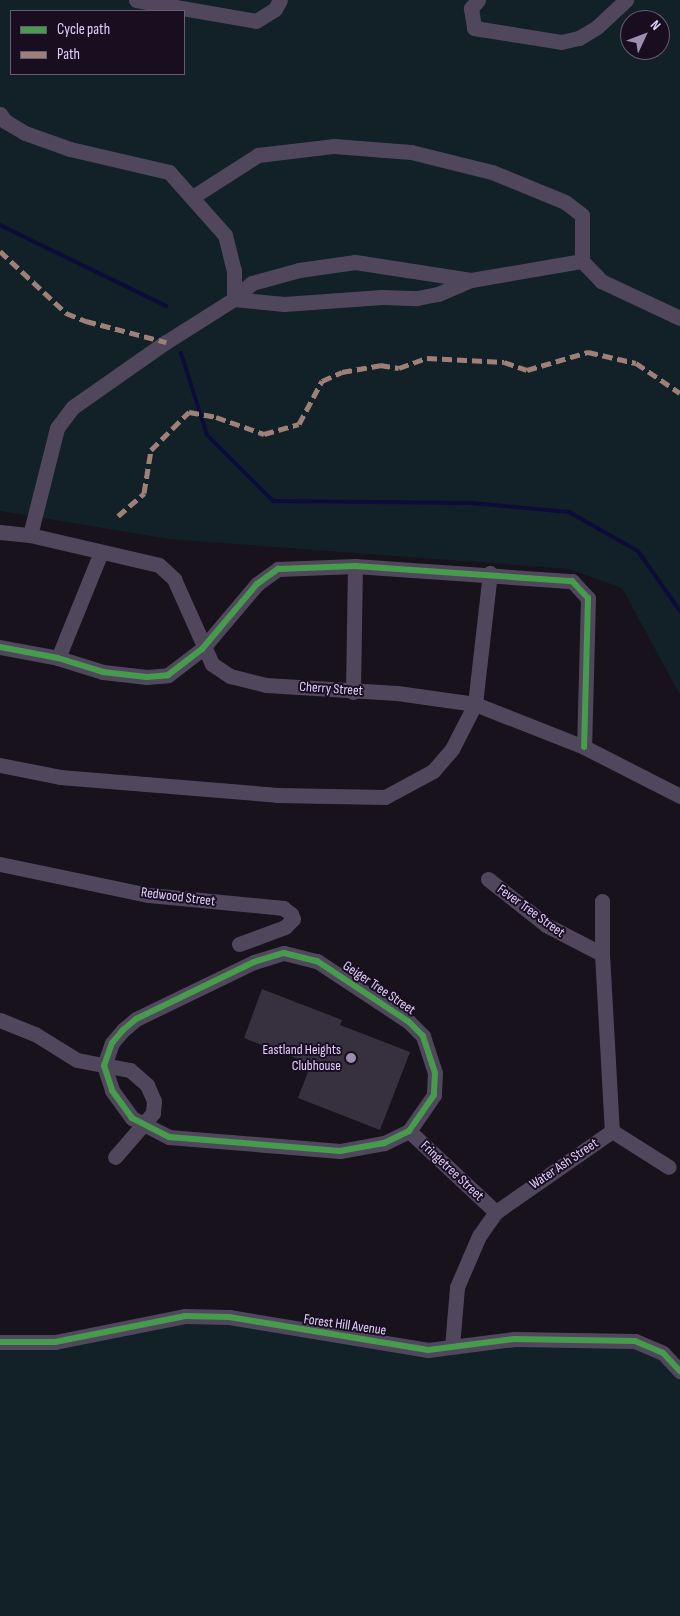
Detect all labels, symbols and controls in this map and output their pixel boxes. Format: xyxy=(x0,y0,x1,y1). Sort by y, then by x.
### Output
legend xyxy=(10,10,185,75)
north arrow xyxy=(620,10,670,60)
text: N xyxy=(647,17,664,34)
text: Cycle path xyxy=(57,20,110,39)
text: Path xyxy=(57,45,80,64)
street label: Cherry Street xyxy=(299,678,363,700)
street label: Fever Tree Street xyxy=(494,881,568,941)
street label: Redwood Street xyxy=(140,884,216,910)
street label: Geiger Tree Street xyxy=(339,958,419,1018)
place label: Eastland Heights Clubhouse xyxy=(262,1042,341,1074)
marker: Eastland Heights Clubhouse xyxy=(345,1052,357,1064)
street label: Water Ash Street xyxy=(527,1135,601,1193)
street label: Fringetree Street xyxy=(417,1138,487,1204)
street label: Forest Hill Avenue xyxy=(303,1311,387,1339)

